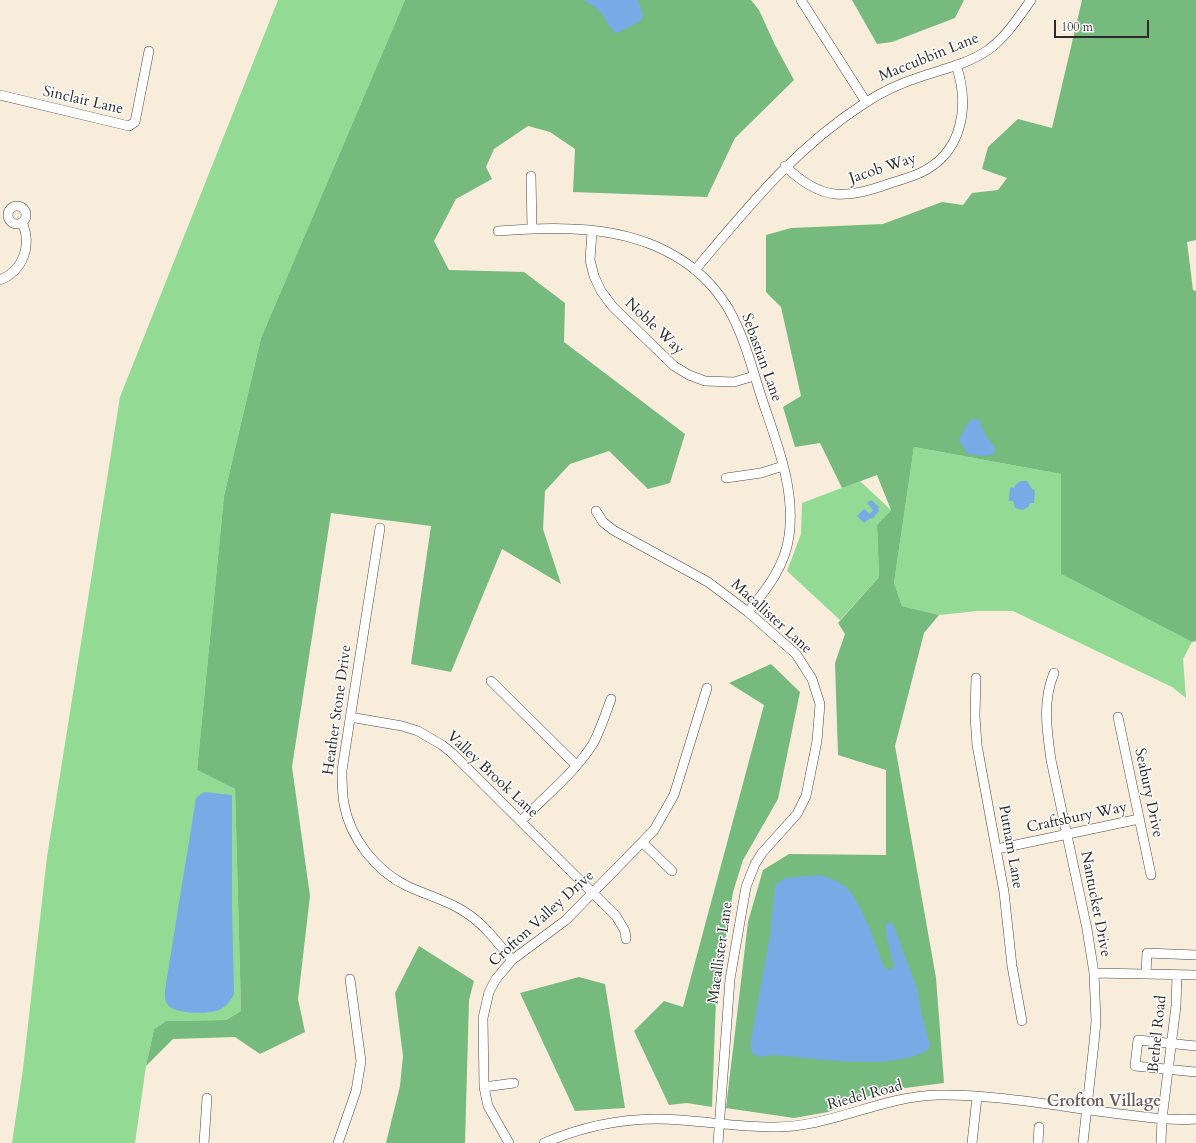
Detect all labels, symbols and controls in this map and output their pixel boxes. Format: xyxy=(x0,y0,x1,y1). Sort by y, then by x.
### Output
scale bar xyxy=(1056,12,1151,38)
text: 100 m xyxy=(1061,19,1093,35)
street label: Maccubbin Lane xyxy=(876,30,982,86)
street label: Sinclair Lane xyxy=(41,83,125,119)
street label: Jacob Way xyxy=(847,150,919,188)
street label: Noble Way xyxy=(621,295,687,359)
street label: Sebastian Lane xyxy=(737,311,785,405)
street label: Macallister Lane xyxy=(727,576,815,658)
street label: Heather Stone Drive xyxy=(320,644,356,776)
street label: Valley Brook Lane xyxy=(442,728,542,822)
street label: Seabury Drive xyxy=(1130,747,1166,839)
street label: Craftsbury Way xyxy=(1025,799,1129,837)
street label: Putnam Lane xyxy=(994,804,1026,890)
street label: Nantucket Drive xyxy=(1076,850,1114,958)
street label: Crofton Valley Drive xyxy=(486,867,598,971)
street label: Macallister Lane xyxy=(705,901,737,1005)
street label: Bethel Road xyxy=(1145,994,1171,1074)
street label: Riedel Road xyxy=(825,1077,905,1115)
district label: Crofton Village xyxy=(1047,1092,1161,1112)

